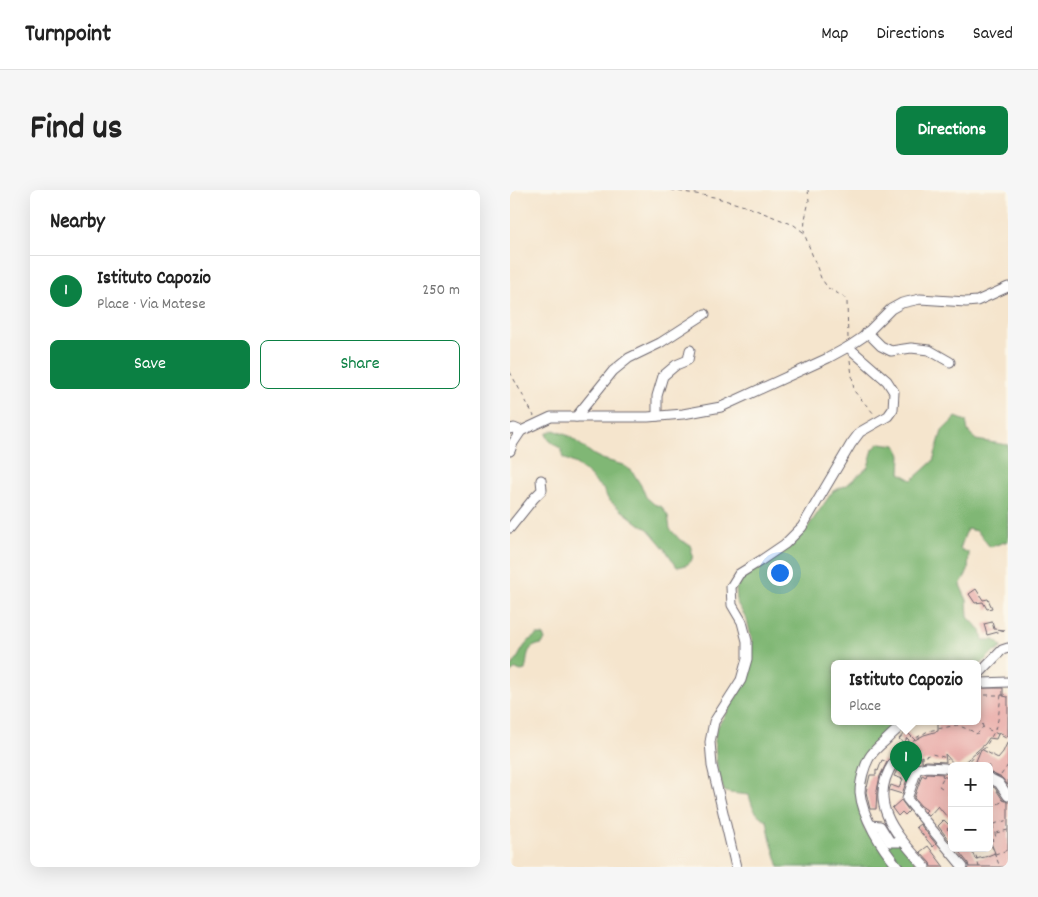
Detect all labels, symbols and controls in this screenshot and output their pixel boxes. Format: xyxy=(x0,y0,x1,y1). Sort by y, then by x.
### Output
text: Turnpoint xyxy=(25,18,111,52)
text: Map xyxy=(821,22,848,47)
text: Directions xyxy=(876,22,945,47)
text: Saved xyxy=(973,22,1013,47)
text: Find us xyxy=(30,105,122,155)
button: Directions xyxy=(896,106,1008,155)
text: Nearby xyxy=(50,208,105,238)
text: Istituto Capozio xyxy=(97,266,211,293)
text: 1 xyxy=(64,279,68,302)
text: 250 m xyxy=(422,279,460,302)
text: Place · Via Matese xyxy=(97,293,205,316)
button: Save xyxy=(50,340,250,389)
button: Share xyxy=(260,340,460,389)
your location xyxy=(767,560,793,586)
popup xyxy=(831,660,981,725)
text: Istituto Capozio xyxy=(849,668,963,695)
text: Place xyxy=(849,695,881,718)
pin: 1 xyxy=(890,741,922,782)
map controls xyxy=(948,762,993,852)
button: + xyxy=(948,762,993,807)
button: − xyxy=(948,807,993,852)

